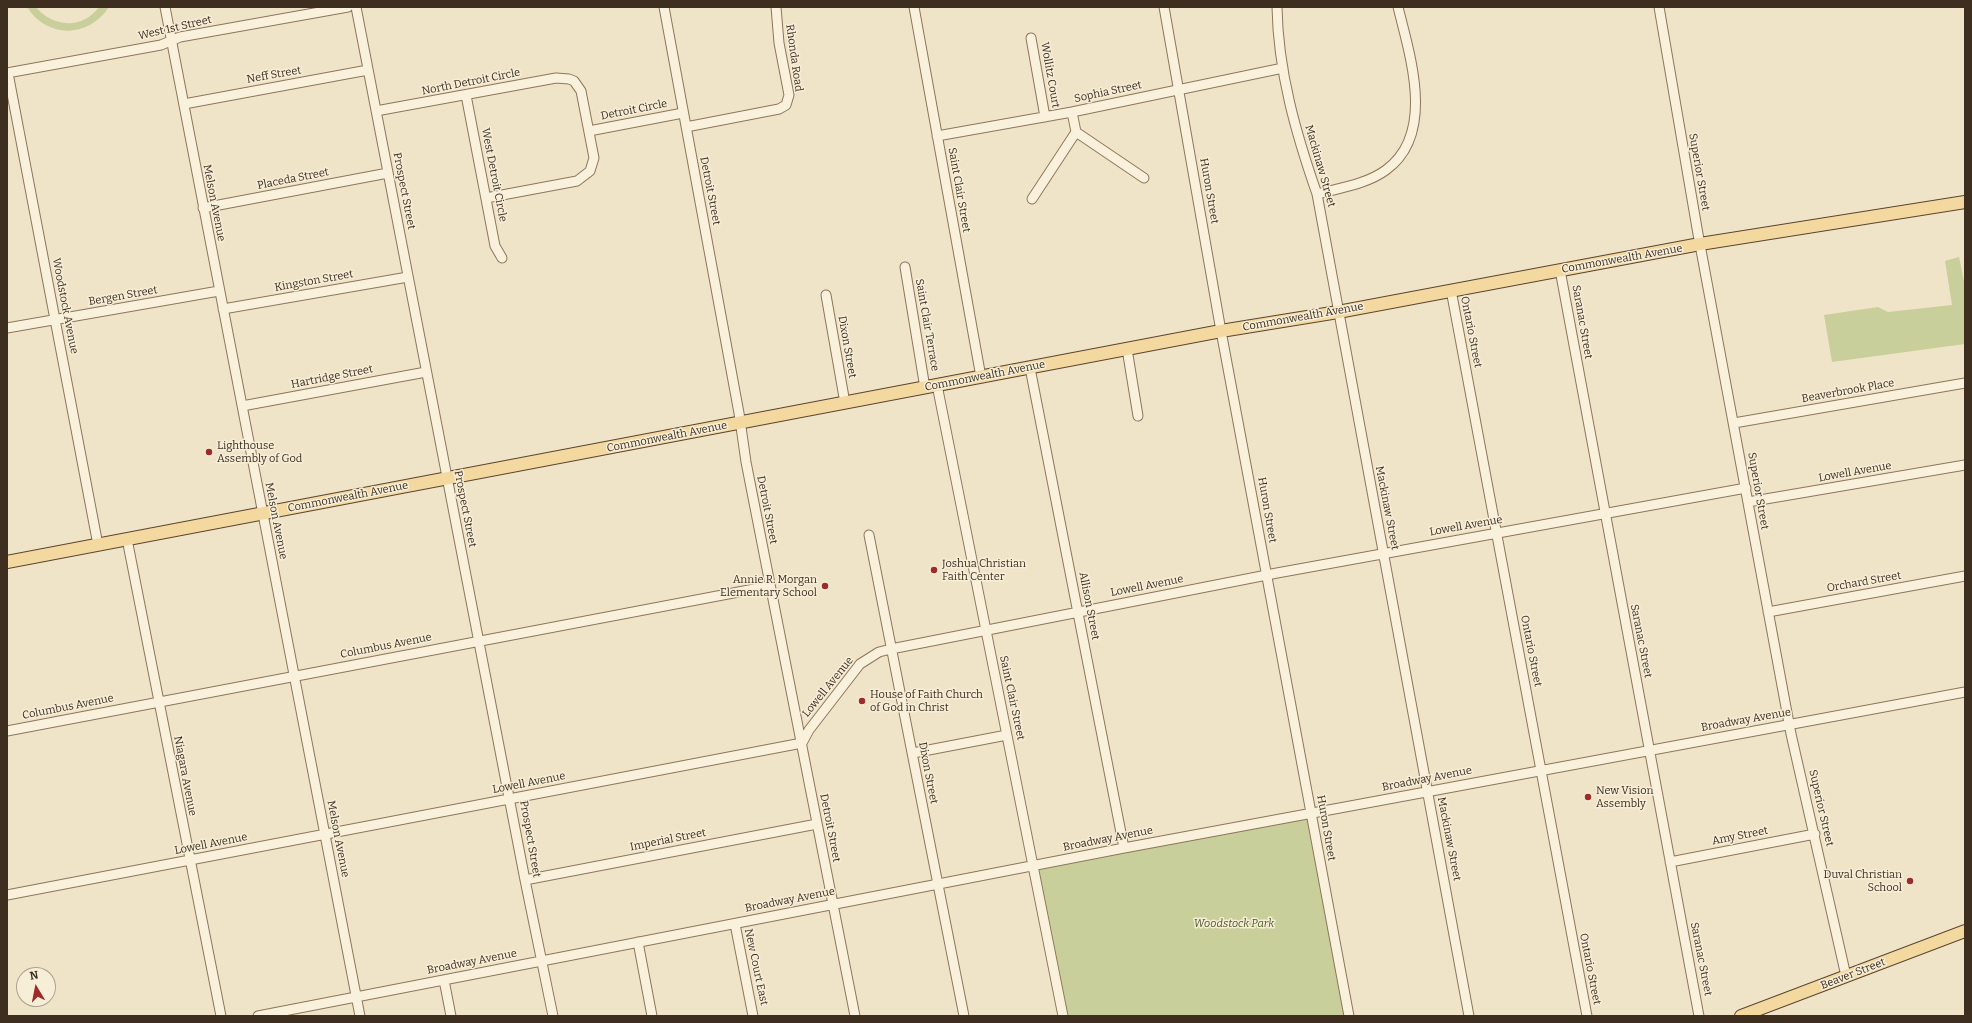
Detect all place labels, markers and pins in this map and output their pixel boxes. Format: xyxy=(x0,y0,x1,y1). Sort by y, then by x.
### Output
place label: Lighthouse Assembly of God xyxy=(217,439,302,465)
marker: Lighthouse Assembly of God xyxy=(204,447,214,457)
place label: Joshua Christian Faith Center xyxy=(942,557,1026,583)
marker: Joshua Christian Faith Center xyxy=(929,565,939,575)
place label: Annie R. Morgan Elementary School xyxy=(720,573,817,599)
marker: Annie R. Morgan Elementary School xyxy=(820,581,830,591)
place label: House of Faith Church of God in Christ xyxy=(870,688,983,714)
marker: House of Faith Church of God in Christ xyxy=(857,696,867,706)
place label: New Vision Assembly xyxy=(1596,784,1654,810)
marker: New Vision Assembly xyxy=(1583,792,1593,802)
place label: Duval Christian School xyxy=(1824,868,1902,894)
marker: Duval Christian School xyxy=(1905,876,1915,886)

